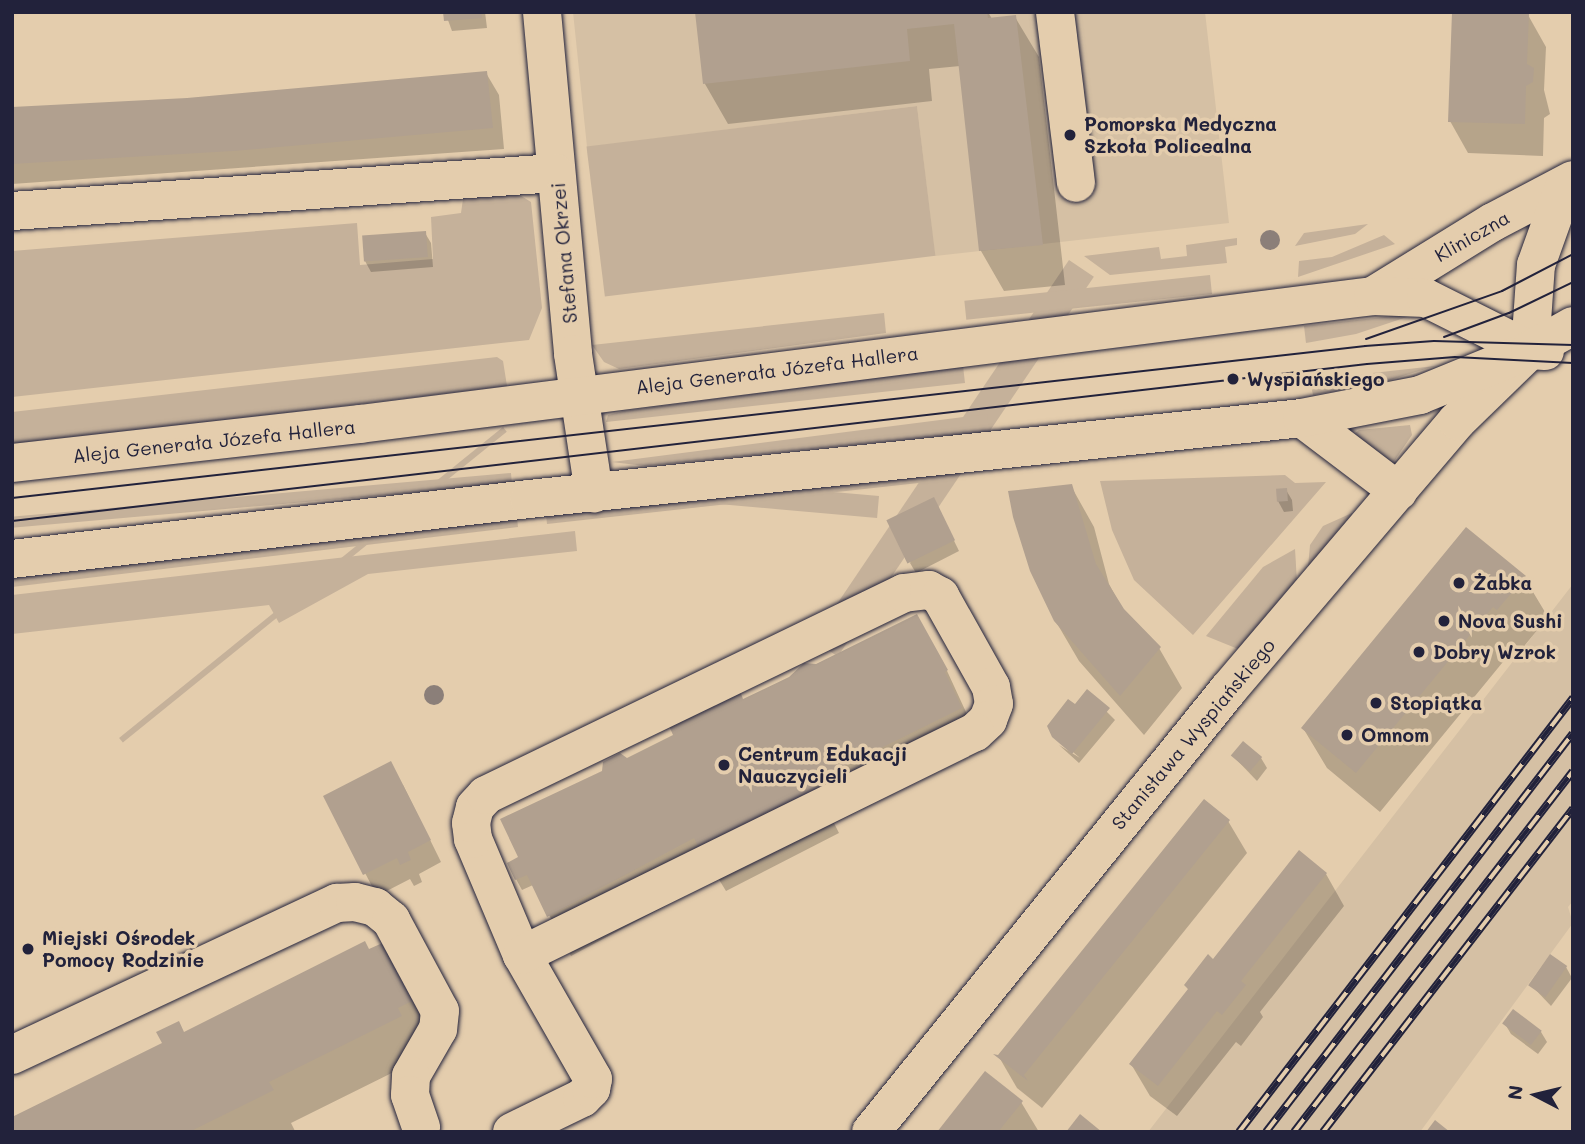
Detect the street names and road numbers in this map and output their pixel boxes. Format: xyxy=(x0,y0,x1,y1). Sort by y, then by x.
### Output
street label: Stefana Okrzei xyxy=(546,182,582,324)
street label: Kliniczna xyxy=(1431,205,1513,267)
street label: Aleja Generała Józefa Hallera xyxy=(634,341,920,399)
street label: Aleja Generała Józefa Hallera xyxy=(71,415,357,467)
street label: Stanisława Wyspiańskiego xyxy=(1107,634,1279,834)

